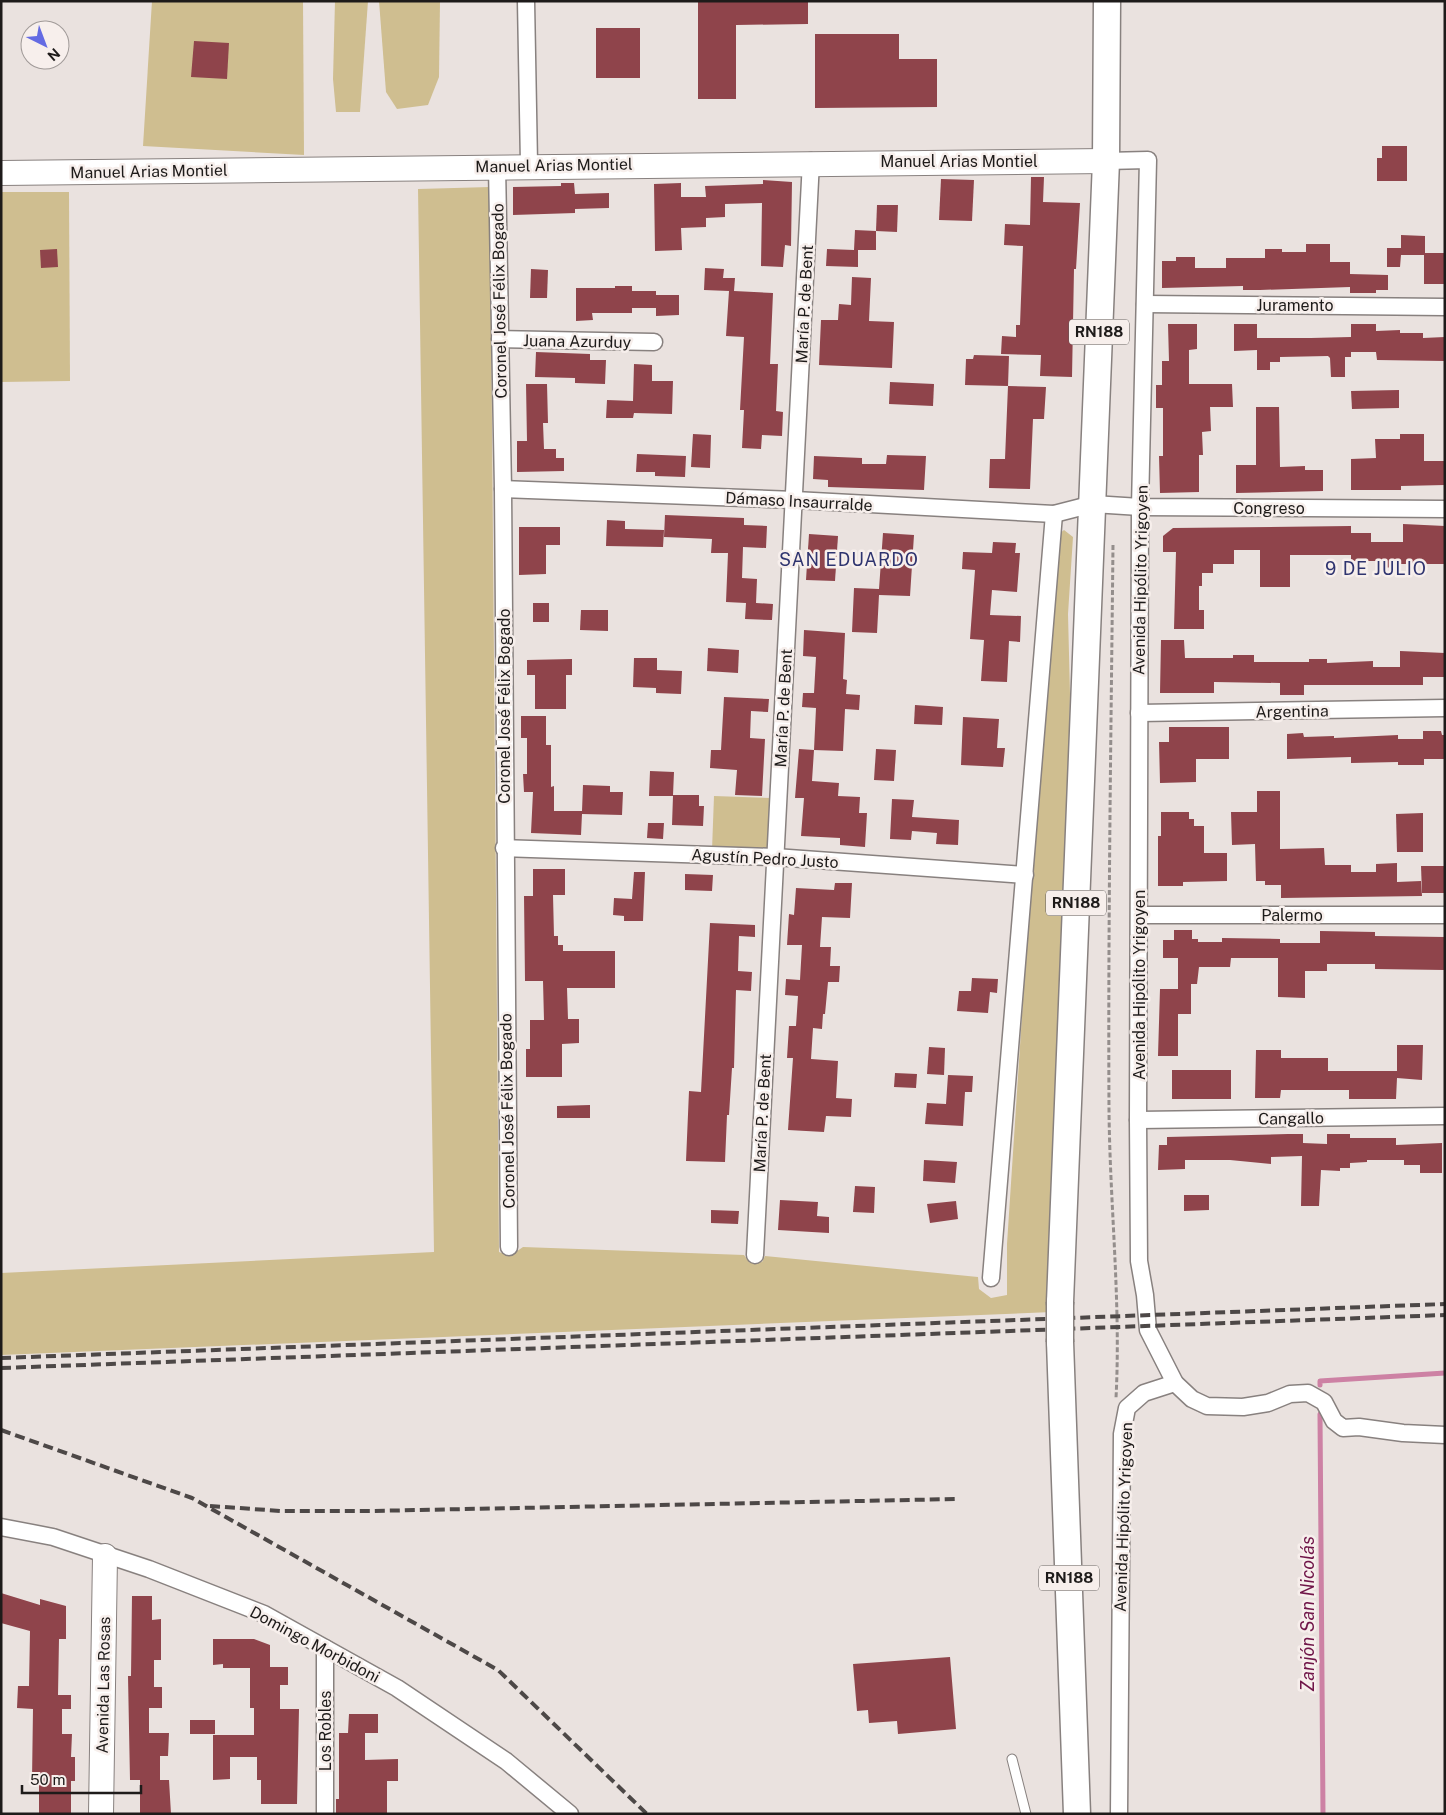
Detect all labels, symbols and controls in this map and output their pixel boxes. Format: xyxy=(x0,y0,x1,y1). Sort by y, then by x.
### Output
north arrow xyxy=(20,20,70,70)
text: N xyxy=(44,45,63,64)
street label: Manuel Arias Montiel xyxy=(880,152,1038,171)
street label: Manuel Arias Montiel xyxy=(475,155,633,176)
street label: Manuel Arias Montiel xyxy=(70,161,228,182)
street label: Coronel José Félix Bogado xyxy=(488,203,511,399)
street label: María P. de Bent xyxy=(792,244,817,364)
street label: Juramento xyxy=(1256,296,1334,315)
road number: RN188 xyxy=(1069,320,1129,344)
street label: Juana Azurduy xyxy=(523,331,632,352)
street label: Avenida Hipólito Yrigoyen xyxy=(1129,485,1152,675)
street label: Dámaso Insaurralde xyxy=(725,488,873,515)
street label: Congreso xyxy=(1233,499,1305,518)
district label: SAN EDUARDO xyxy=(779,549,919,570)
district label: 9 DE JULIO xyxy=(1325,558,1427,579)
street label: Coronel José Félix Bogado xyxy=(495,608,514,804)
street label: María P. de Bent xyxy=(771,648,796,768)
street label: Argentina xyxy=(1255,701,1329,722)
street label: Agustín Pedro Justo xyxy=(691,845,839,872)
road number: RN188 xyxy=(1046,890,1106,916)
street label: Avenida Hipólito Yrigoyen xyxy=(1130,890,1149,1080)
street label: Palermo xyxy=(1261,906,1323,925)
street label: Coronel José Félix Bogado xyxy=(496,1013,519,1209)
street label: María P. de Bent xyxy=(750,1053,775,1173)
street label: Cangallo xyxy=(1258,1108,1324,1129)
street label: Avenida Hipólito Yrigoyen xyxy=(1111,1422,1136,1612)
water label: Zanjón San Nicolás xyxy=(1297,1536,1318,1692)
road number: RN188 xyxy=(1039,1566,1099,1590)
street label: Domingo Morbidoni xyxy=(247,1602,383,1687)
street label: Avenida Las Rosas xyxy=(93,1616,114,1754)
street label: Los Robles xyxy=(316,1691,335,1771)
scale bar xyxy=(22,1762,141,1794)
text: 50 m xyxy=(30,1771,65,1788)

